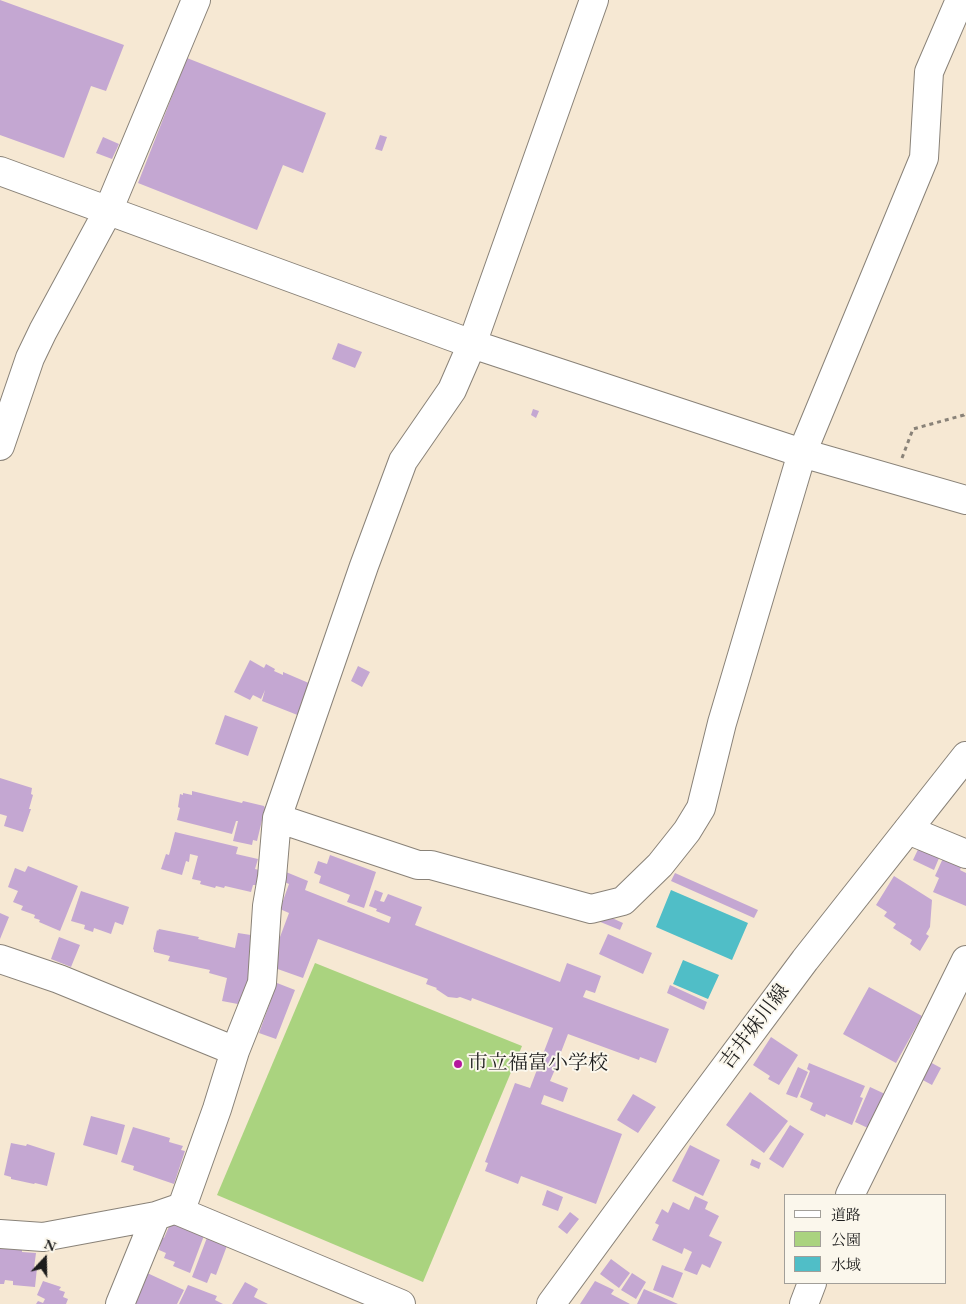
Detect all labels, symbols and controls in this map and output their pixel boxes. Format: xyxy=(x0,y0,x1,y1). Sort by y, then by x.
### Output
street label: 吉井妹川線 xyxy=(715,980,795,1074)
place label: 市立福富小学校 xyxy=(468,1052,608,1076)
marker: 市立福富小学校 xyxy=(452,1058,464,1070)
legend xyxy=(784,1194,946,1284)
text: 道路 xyxy=(831,1205,861,1224)
text: 公園 xyxy=(831,1230,861,1249)
north arrow xyxy=(20,1234,70,1284)
text: N xyxy=(42,1235,59,1255)
text: 水域 xyxy=(831,1255,861,1274)

